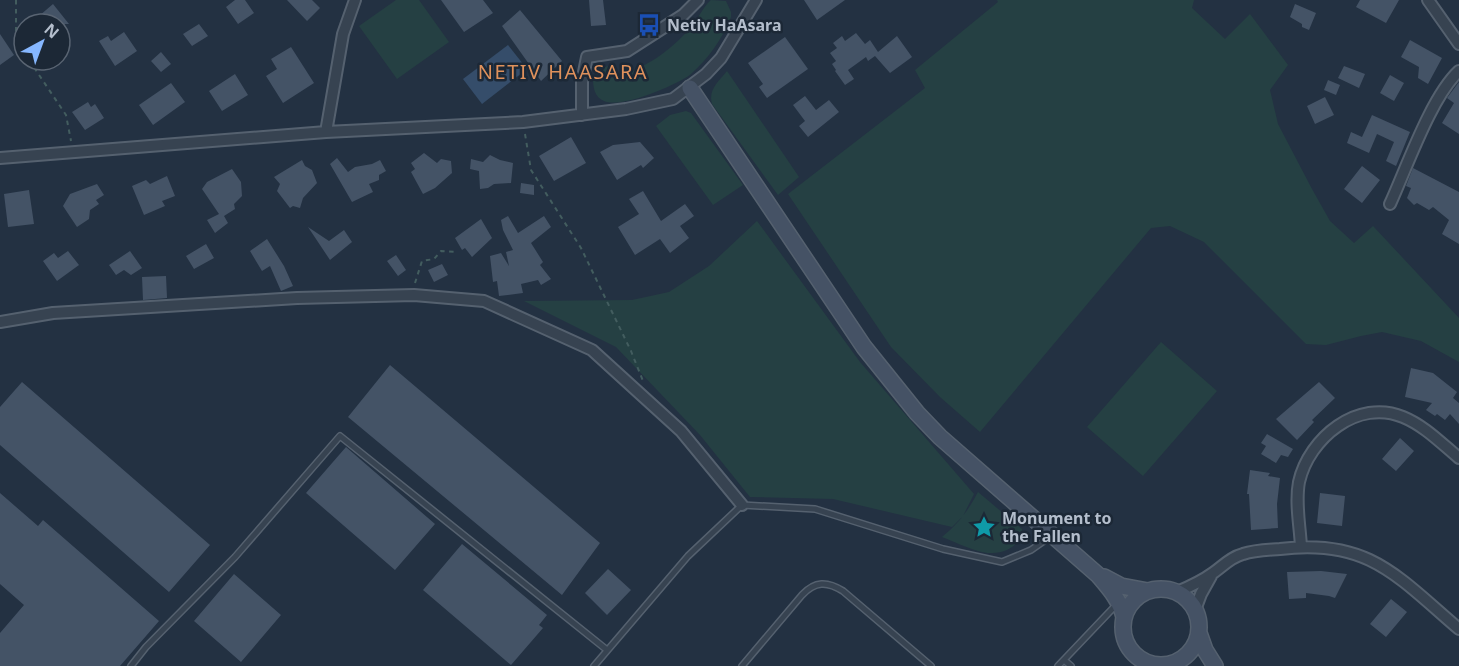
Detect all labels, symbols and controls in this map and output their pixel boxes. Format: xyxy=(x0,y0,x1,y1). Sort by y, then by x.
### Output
north arrow xyxy=(12,12,72,72)
bus stop icon: Netiv HaAsara xyxy=(636,12,662,38)
place label: Netiv HaAsara xyxy=(667,14,782,36)
text: N xyxy=(40,18,64,43)
district label: NETIV HAASARA xyxy=(478,58,648,85)
place label: Monument to the Fallen xyxy=(1002,507,1112,547)
place icon: Monument to the Fallen xyxy=(971,514,997,540)

